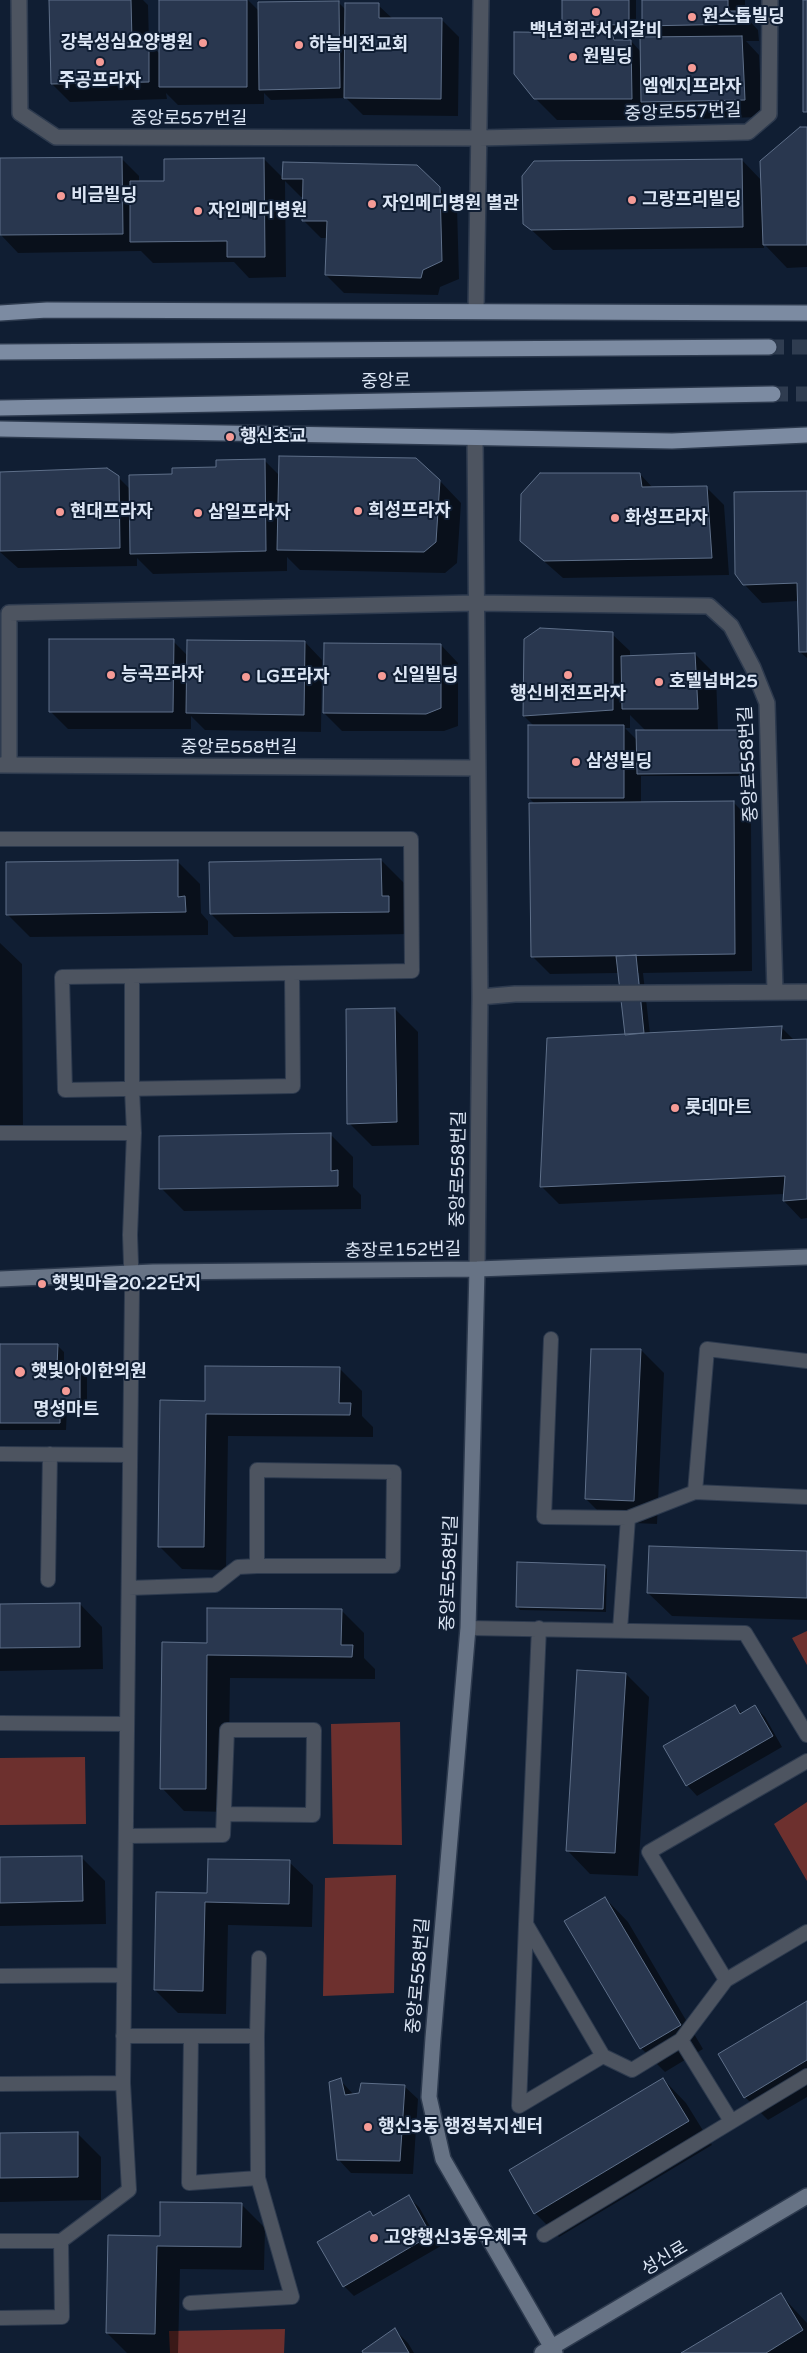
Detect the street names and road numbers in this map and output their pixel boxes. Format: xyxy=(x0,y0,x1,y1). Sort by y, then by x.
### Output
street label: 중앙로557번길 xyxy=(624,100,742,126)
street label: 중앙로557번길 xyxy=(131,108,247,130)
street label: 중앙로 xyxy=(361,371,411,393)
street label: 중앙로558번길 xyxy=(735,705,763,823)
street label: 중앙로558번길 xyxy=(181,737,297,759)
street label: 중앙로558번길 xyxy=(447,1110,471,1228)
street label: 충장로152번길 xyxy=(344,1239,462,1263)
street label: 중앙로558번길 xyxy=(437,1514,463,1632)
street label: 중앙로558번길 xyxy=(403,1917,435,2035)
street label: 성신로 xyxy=(638,2237,692,2281)

